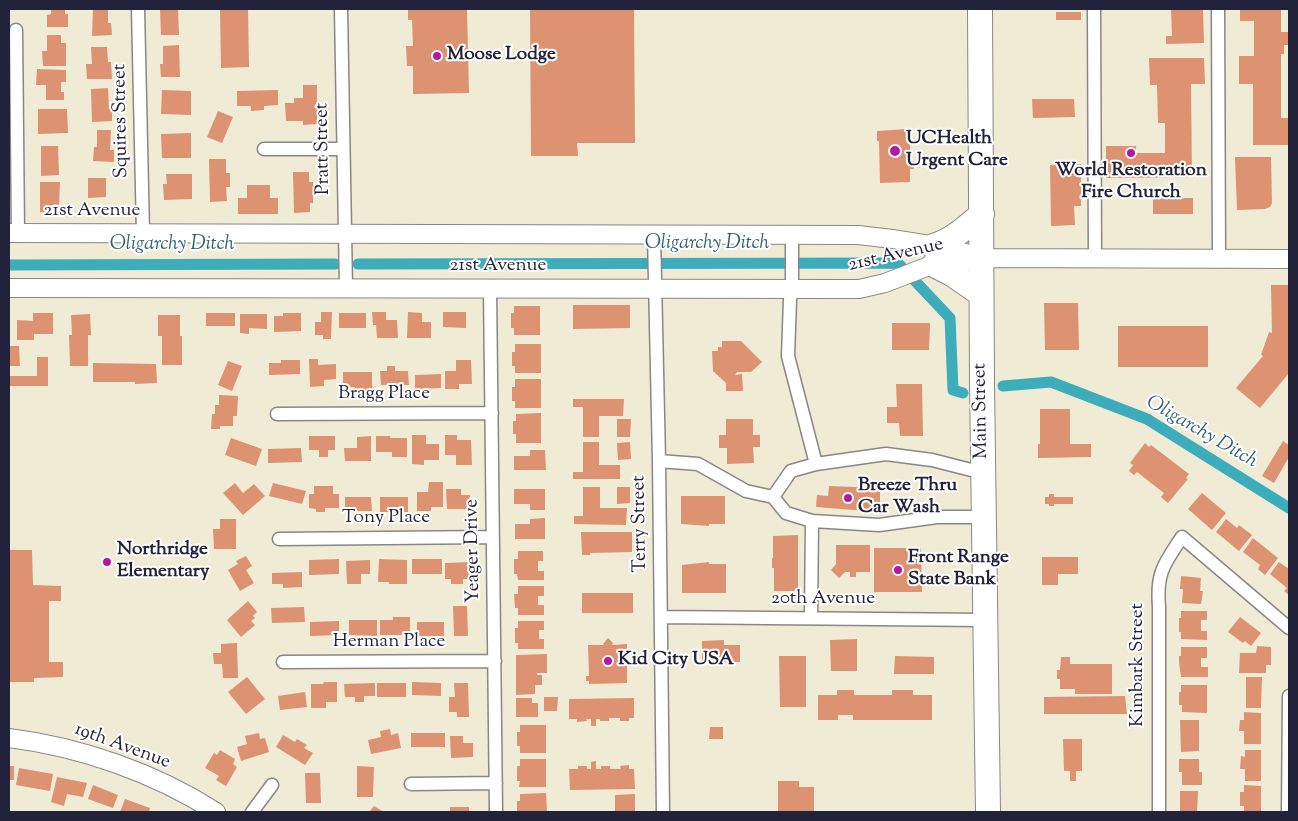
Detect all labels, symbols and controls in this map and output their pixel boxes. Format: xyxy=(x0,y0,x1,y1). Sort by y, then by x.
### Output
place label: Moose Lodge xyxy=(447,45,556,67)
marker: Moose Lodge xyxy=(431,50,443,62)
street label: Squires Street xyxy=(110,64,134,178)
street label: Pratt Street xyxy=(312,103,336,195)
place label: UCHealth Urgent Care xyxy=(906,129,1008,173)
marker: UCHealth Urgent Care xyxy=(888,144,902,158)
marker: World Restoration Fire Church xyxy=(1125,147,1137,159)
place label: World Restoration Fire Church xyxy=(1055,161,1207,205)
street label: 21st Avenue xyxy=(44,201,140,223)
water label: Oligarchy Ditch xyxy=(645,233,769,257)
water label: Oligarchy Ditch xyxy=(110,234,234,258)
street label: 21st Avenue xyxy=(846,234,946,278)
street label: 21st Avenue xyxy=(450,256,546,278)
street label: Main Street xyxy=(970,363,994,459)
street label: Bragg Place xyxy=(338,384,430,406)
water label: Oligarchy Ditch xyxy=(1141,391,1261,475)
street label: Terry Street xyxy=(629,475,653,573)
place label: Breeze Thru Car Wash xyxy=(858,476,957,520)
marker: Breeze Thru Car Wash xyxy=(842,492,854,504)
street label: Yeager Drive xyxy=(462,499,486,603)
street label: Tony Place xyxy=(342,508,430,530)
place label: Northridge Elementary xyxy=(117,540,209,584)
place label: Front Range State Bank xyxy=(908,548,1009,592)
marker: Northridge Elementary xyxy=(101,556,113,568)
marker: Front Range State Bank xyxy=(892,564,904,576)
street label: 20th Avenue xyxy=(771,589,875,611)
street label: Kimbark Street xyxy=(1128,603,1150,727)
street label: Herman Place xyxy=(333,632,445,654)
place label: Kid City USA xyxy=(618,650,734,672)
marker: Kid City USA xyxy=(602,655,614,667)
street label: 19th Avenue xyxy=(71,719,173,775)

